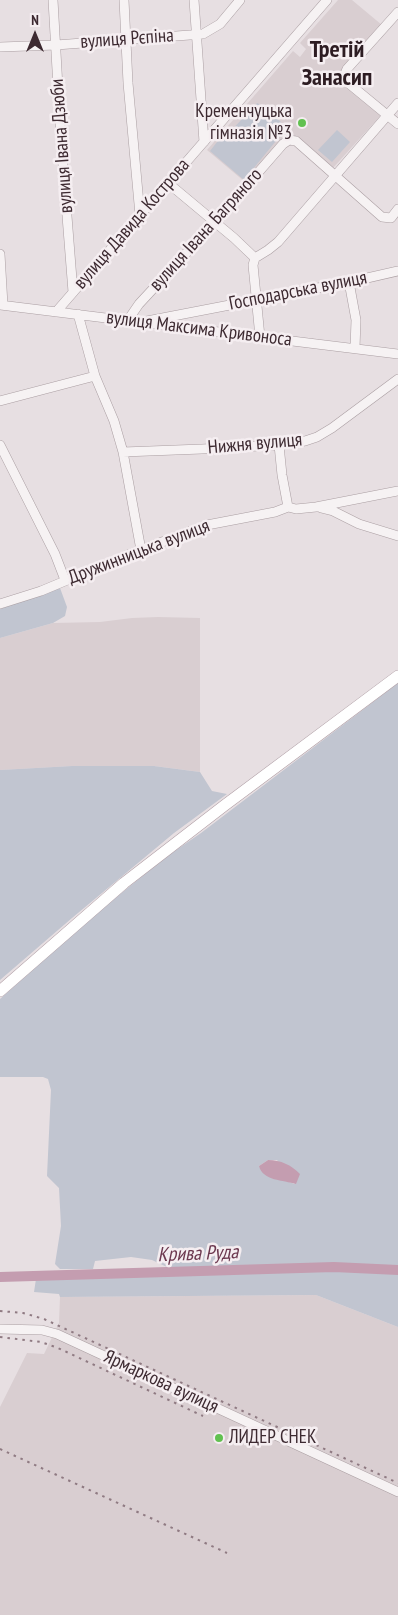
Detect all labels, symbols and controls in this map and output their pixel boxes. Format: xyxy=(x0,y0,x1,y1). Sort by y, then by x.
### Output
north arrow xyxy=(10,10,60,60)
text: N xyxy=(31,11,39,29)
street label: вулиця Рєпіна xyxy=(79,24,175,54)
district label: Третій Занасип xyxy=(302,36,372,92)
street label: вулиця Івана Дзюби xyxy=(46,78,78,214)
place label: Кременчуцька гімназія №3 xyxy=(195,101,292,145)
marker: Кременчуцька гімназія №3 xyxy=(296,117,308,129)
street label: вулиця Давида Кострова xyxy=(69,154,195,294)
street label: вулиця Івана Багряного xyxy=(145,164,267,296)
street label: Господарська вулиця xyxy=(227,266,369,316)
street label: вулиця Максима Кривоноса xyxy=(105,306,293,352)
street label: Нижня вулиця xyxy=(207,429,303,459)
street label: Дружинницька вулиця xyxy=(65,515,213,589)
water label: Крива Руда xyxy=(157,1241,239,1267)
street label: Ярмаркова вулиця xyxy=(100,1345,222,1419)
place label: ЛИДЕР СНЕК xyxy=(229,1427,316,1449)
marker: ЛИДЕР СНЕК xyxy=(213,1432,225,1444)

